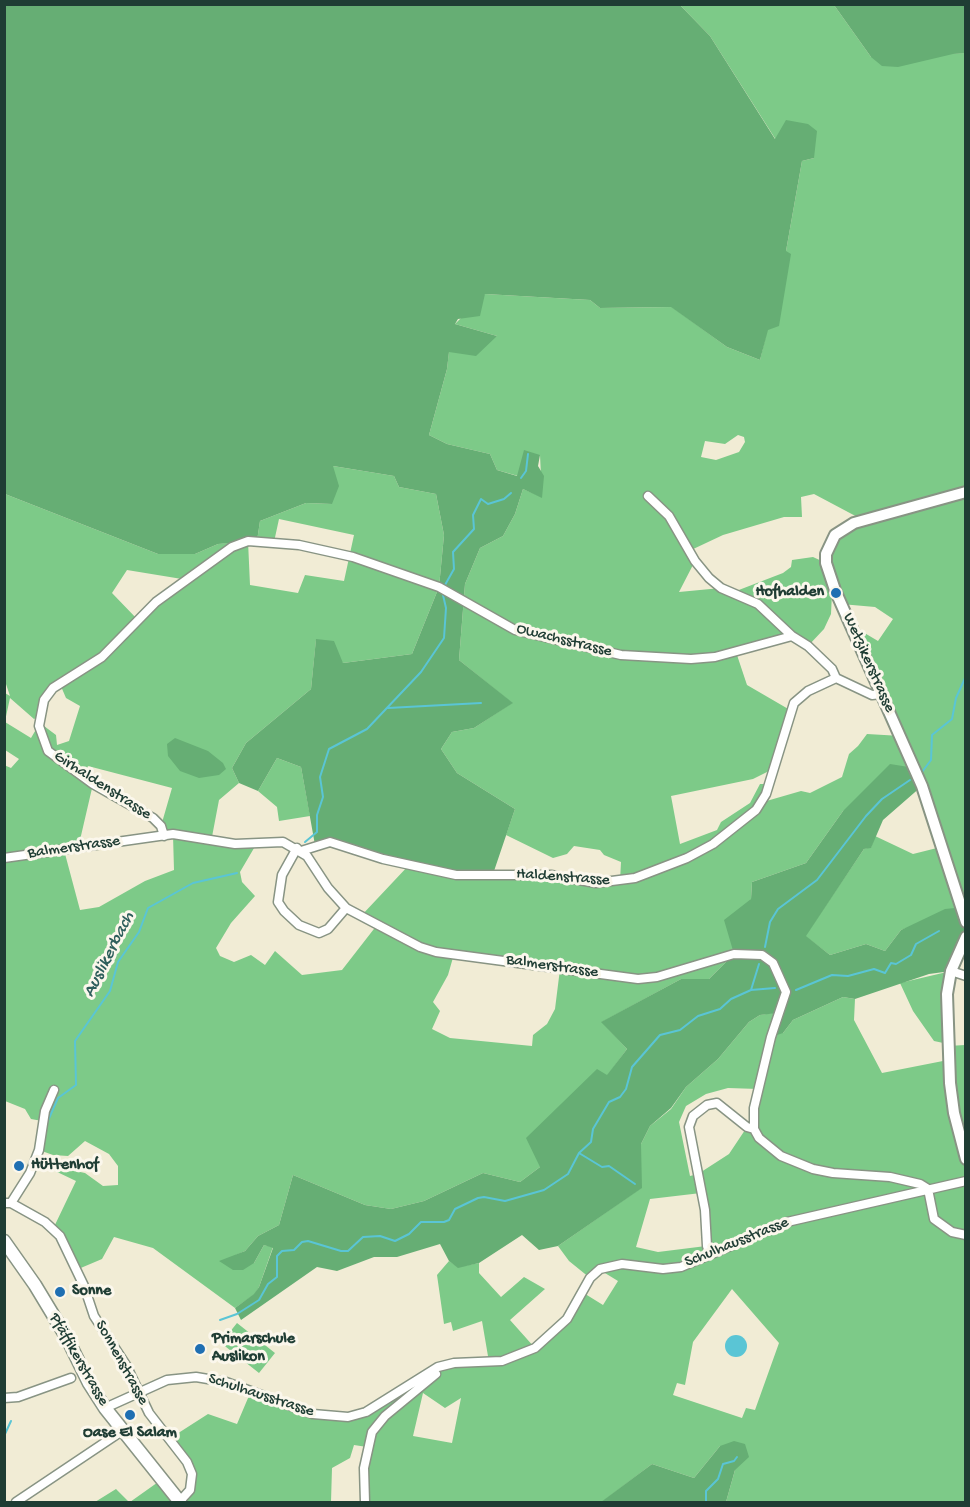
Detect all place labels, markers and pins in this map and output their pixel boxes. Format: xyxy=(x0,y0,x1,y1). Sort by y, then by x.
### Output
place label: Hofhalden xyxy=(755,583,824,603)
marker: Hofhalden xyxy=(829,586,843,600)
place label: Hüttenhof xyxy=(31,1156,98,1176)
marker: Hüttenhof xyxy=(12,1159,26,1173)
place label: Sonne xyxy=(72,1282,111,1302)
marker: Sonne xyxy=(53,1285,67,1299)
place label: Primarschule Auslikon xyxy=(212,1330,295,1368)
marker: Primarschule Auslikon xyxy=(193,1342,207,1356)
marker: Oase El Salam xyxy=(123,1408,137,1422)
place label: Oase El Salam xyxy=(83,1424,177,1444)

